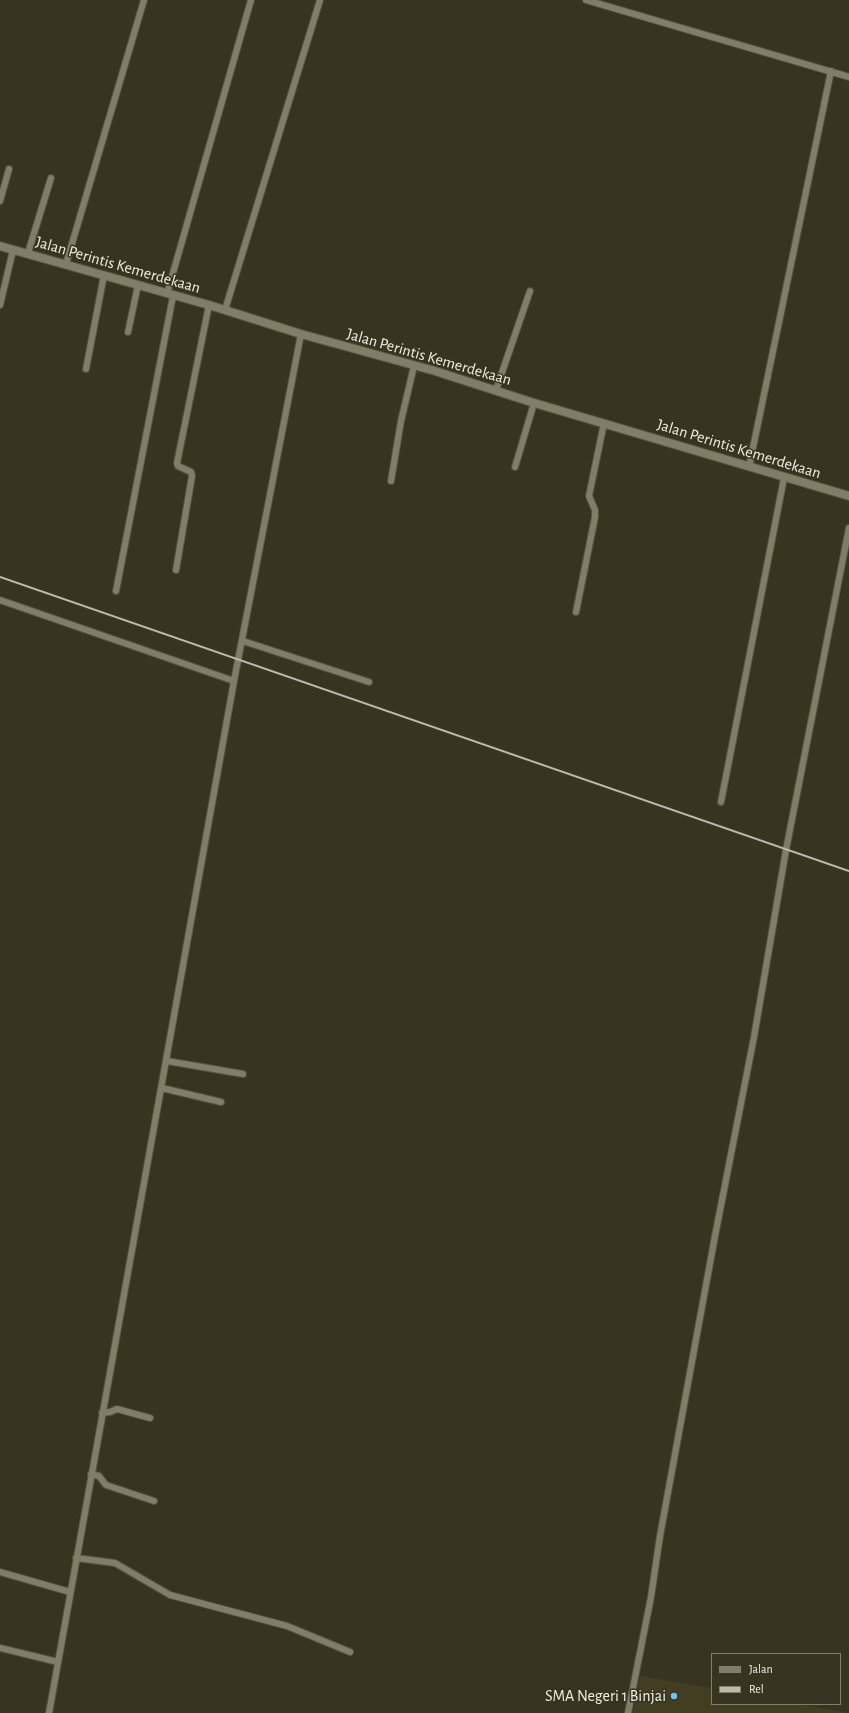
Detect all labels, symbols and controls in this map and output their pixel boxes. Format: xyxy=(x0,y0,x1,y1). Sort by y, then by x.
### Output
street label: Jalan Perintis Kemerdekaan xyxy=(33,232,203,298)
street label: Jalan Perintis Kemerdekaan xyxy=(344,324,514,390)
street label: Jalan Perintis Kemerdekaan xyxy=(655,415,823,483)
legend xyxy=(711,1653,841,1705)
text: Jalan xyxy=(749,1663,773,1675)
text: Rel xyxy=(749,1683,764,1695)
place label: SMA Negeri 1 Binjai xyxy=(545,1686,666,1706)
marker: SMA Negeri 1 Binjai xyxy=(669,1691,679,1701)

